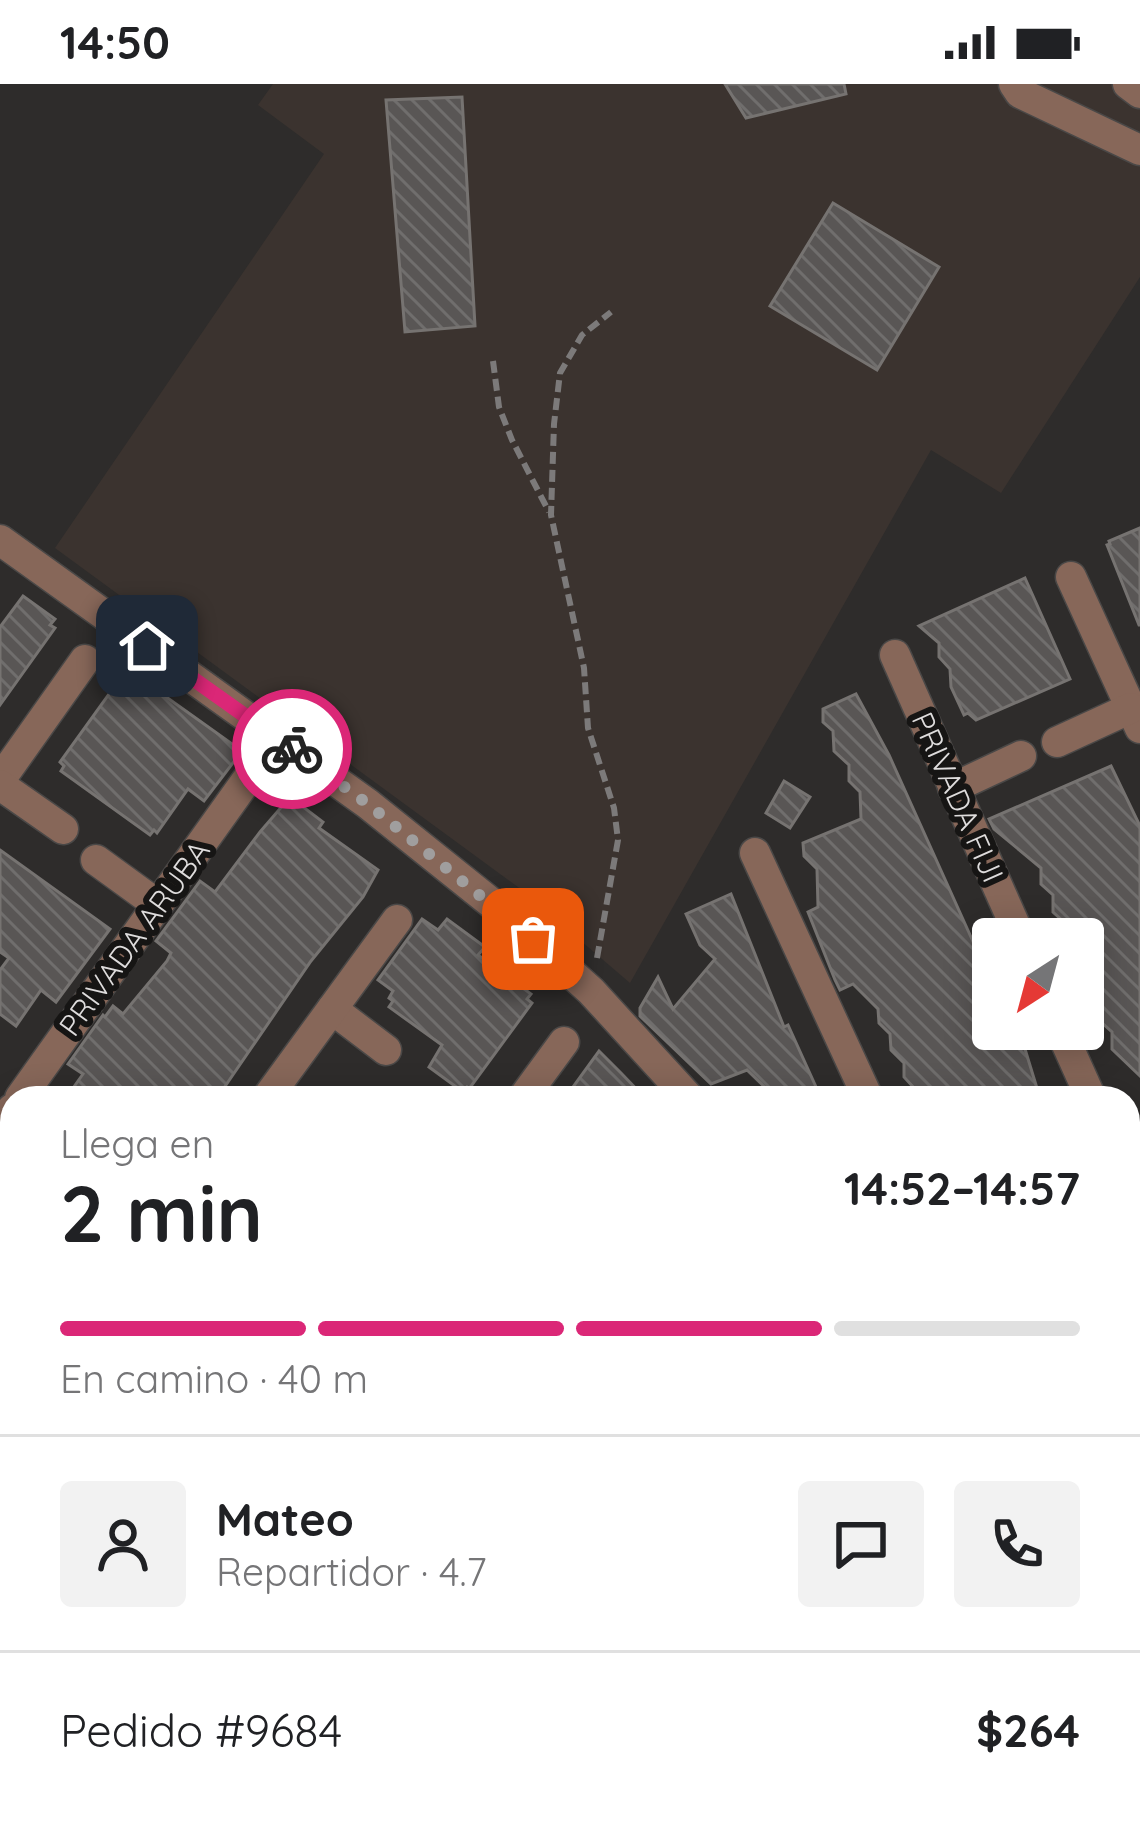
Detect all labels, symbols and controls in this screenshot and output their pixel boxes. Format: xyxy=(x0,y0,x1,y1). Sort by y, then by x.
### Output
text: 14:50 xyxy=(60,14,170,70)
pin xyxy=(96,595,198,697)
icon: home xyxy=(114,613,180,679)
courier xyxy=(232,689,352,809)
street label: PRIVADA FIJI xyxy=(904,706,1012,888)
icon: bike xyxy=(259,716,325,782)
street label: PRIVADA ARUBA xyxy=(50,833,218,1043)
pin xyxy=(482,888,584,990)
icon: bag xyxy=(500,906,566,972)
north arrow xyxy=(972,918,1104,1050)
map controls xyxy=(972,918,1104,1050)
text: Llega en xyxy=(60,1119,214,1168)
text: 14:52–14:57 xyxy=(844,1160,1080,1216)
text: 2 min xyxy=(60,1164,263,1262)
text: En camino · 40 m xyxy=(60,1354,368,1403)
button: person xyxy=(60,1481,186,1607)
button: chat xyxy=(798,1481,924,1607)
button: phone xyxy=(954,1481,1080,1607)
text: Mateo xyxy=(216,1491,354,1547)
text: Repartidor · 4.7 xyxy=(216,1547,487,1596)
text: Pedido #9684 xyxy=(60,1702,342,1758)
text: $264 xyxy=(976,1702,1080,1758)

